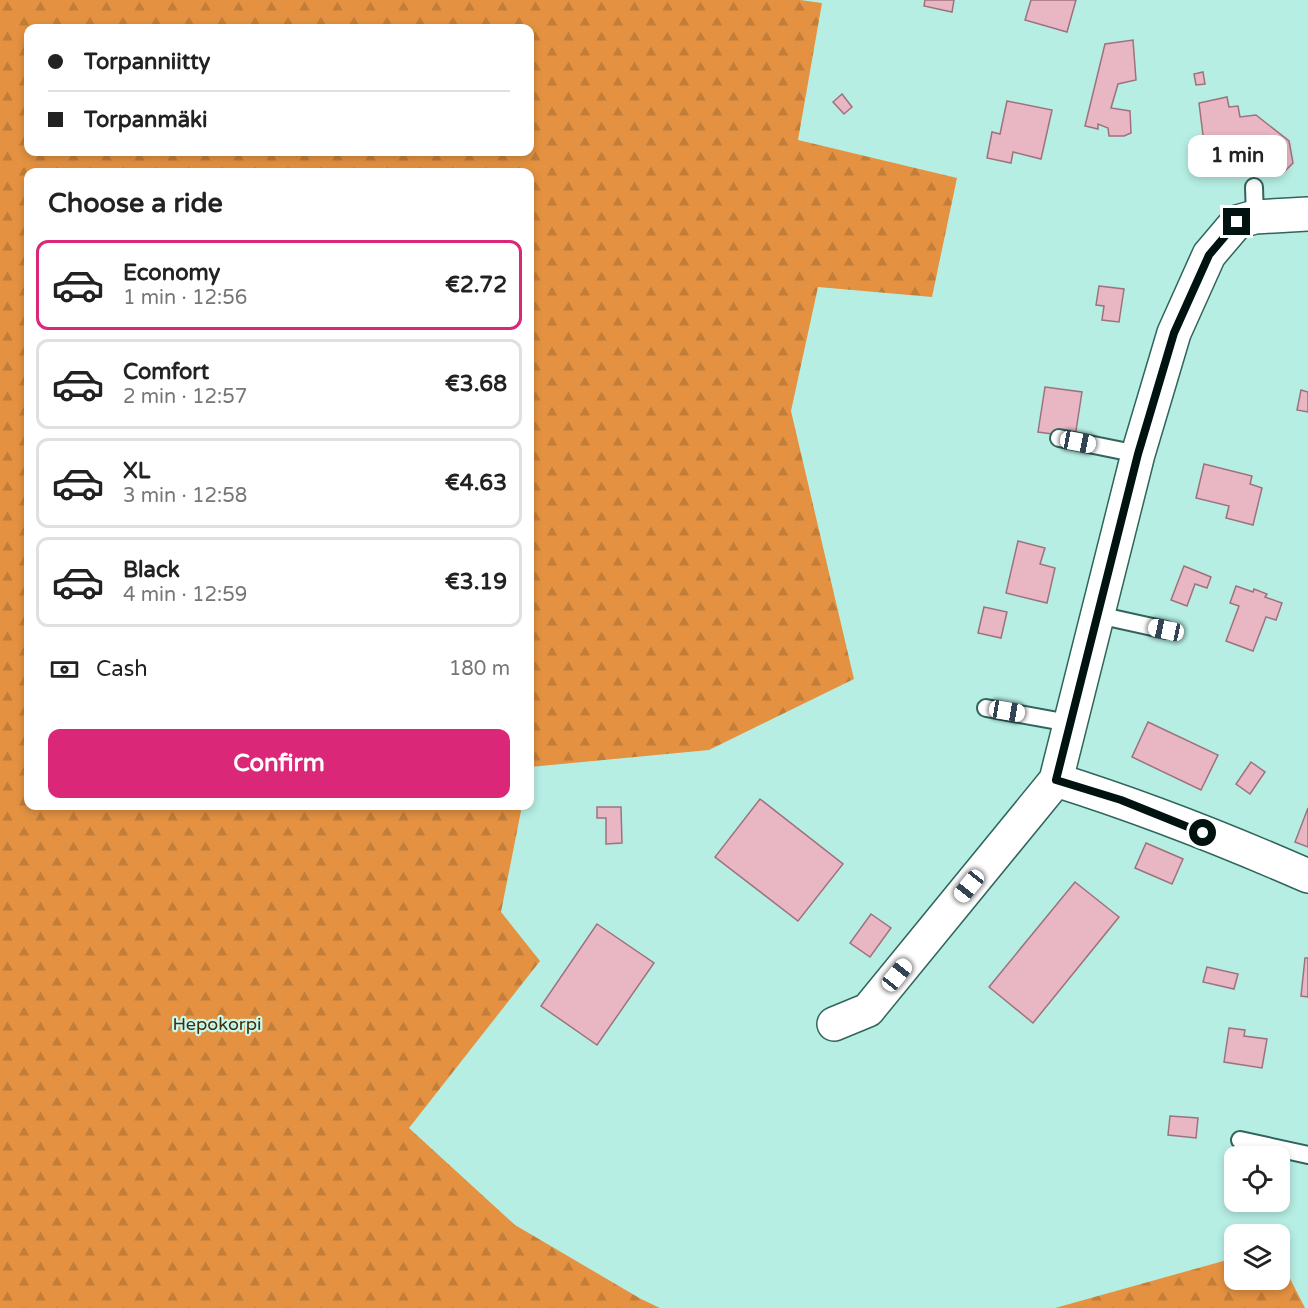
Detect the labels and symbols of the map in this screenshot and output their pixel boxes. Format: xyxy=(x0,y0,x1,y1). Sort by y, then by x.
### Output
callout: 1 min xyxy=(1188,135,1286,177)
route end xyxy=(1223,208,1250,235)
car xyxy=(1059,430,1097,454)
car xyxy=(1147,617,1185,643)
car xyxy=(988,699,1026,723)
route start xyxy=(1189,819,1216,846)
car xyxy=(951,866,987,906)
car xyxy=(879,955,915,995)
park label: Hepokorpi xyxy=(172,1013,262,1035)

